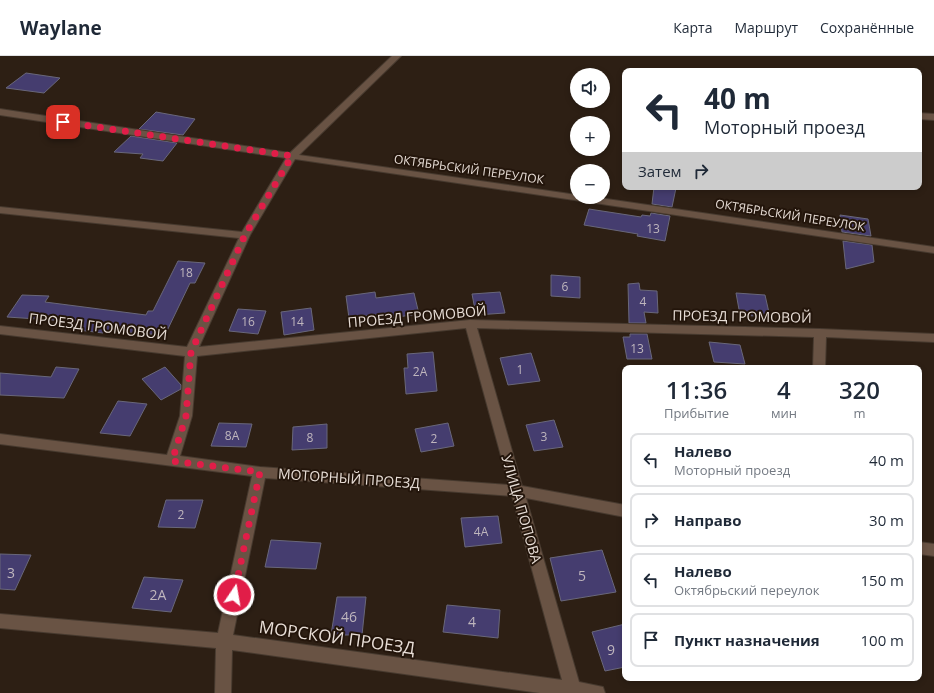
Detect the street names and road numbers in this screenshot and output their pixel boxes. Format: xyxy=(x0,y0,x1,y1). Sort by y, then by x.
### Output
street label: ОКТЯБРЬСКИЙ ПЕРЕУЛОК xyxy=(393,150,546,188)
street label: ОКТЯБРЬСКИЙ ПЕРЕУЛОК xyxy=(714,195,867,235)
street label: ПРОЕЗД ГРОМОВОЙ xyxy=(347,300,487,332)
street label: ПРОЕЗД ГРОМОВОЙ xyxy=(672,305,812,327)
street label: ПРОЕЗД ГРОМОВОЙ xyxy=(28,308,168,344)
street label: УЛИЦА ПОПОВА xyxy=(497,453,547,566)
street label: МОТОРНЫЙ ПРОЕЗД xyxy=(278,464,421,492)
street label: МОРСКОЙ ПРОЕЗД xyxy=(258,615,417,659)

